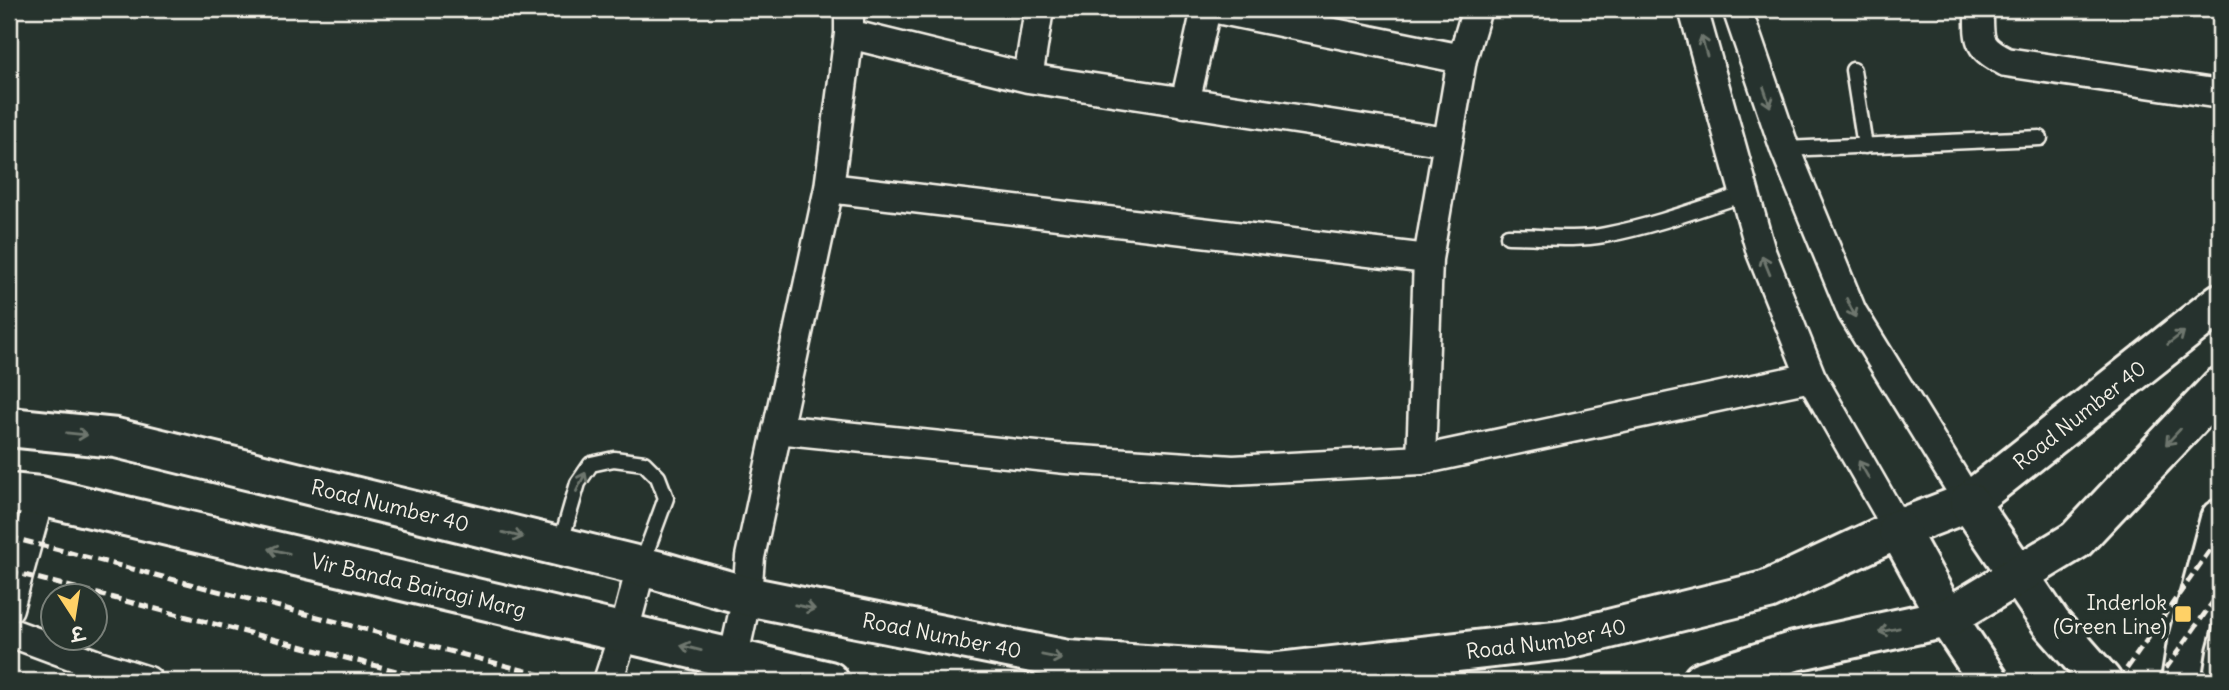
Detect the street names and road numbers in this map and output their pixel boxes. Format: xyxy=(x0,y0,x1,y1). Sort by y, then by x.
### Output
street label: Road Number 40 xyxy=(2007,354,2151,475)
street label: Road Number 40 xyxy=(309,473,472,537)
street label: Vir Banda Bairagi Marg xyxy=(308,547,529,623)
street label: Road Number 40 xyxy=(860,606,1024,664)
street label: Road Number 40 xyxy=(1465,612,1629,664)

